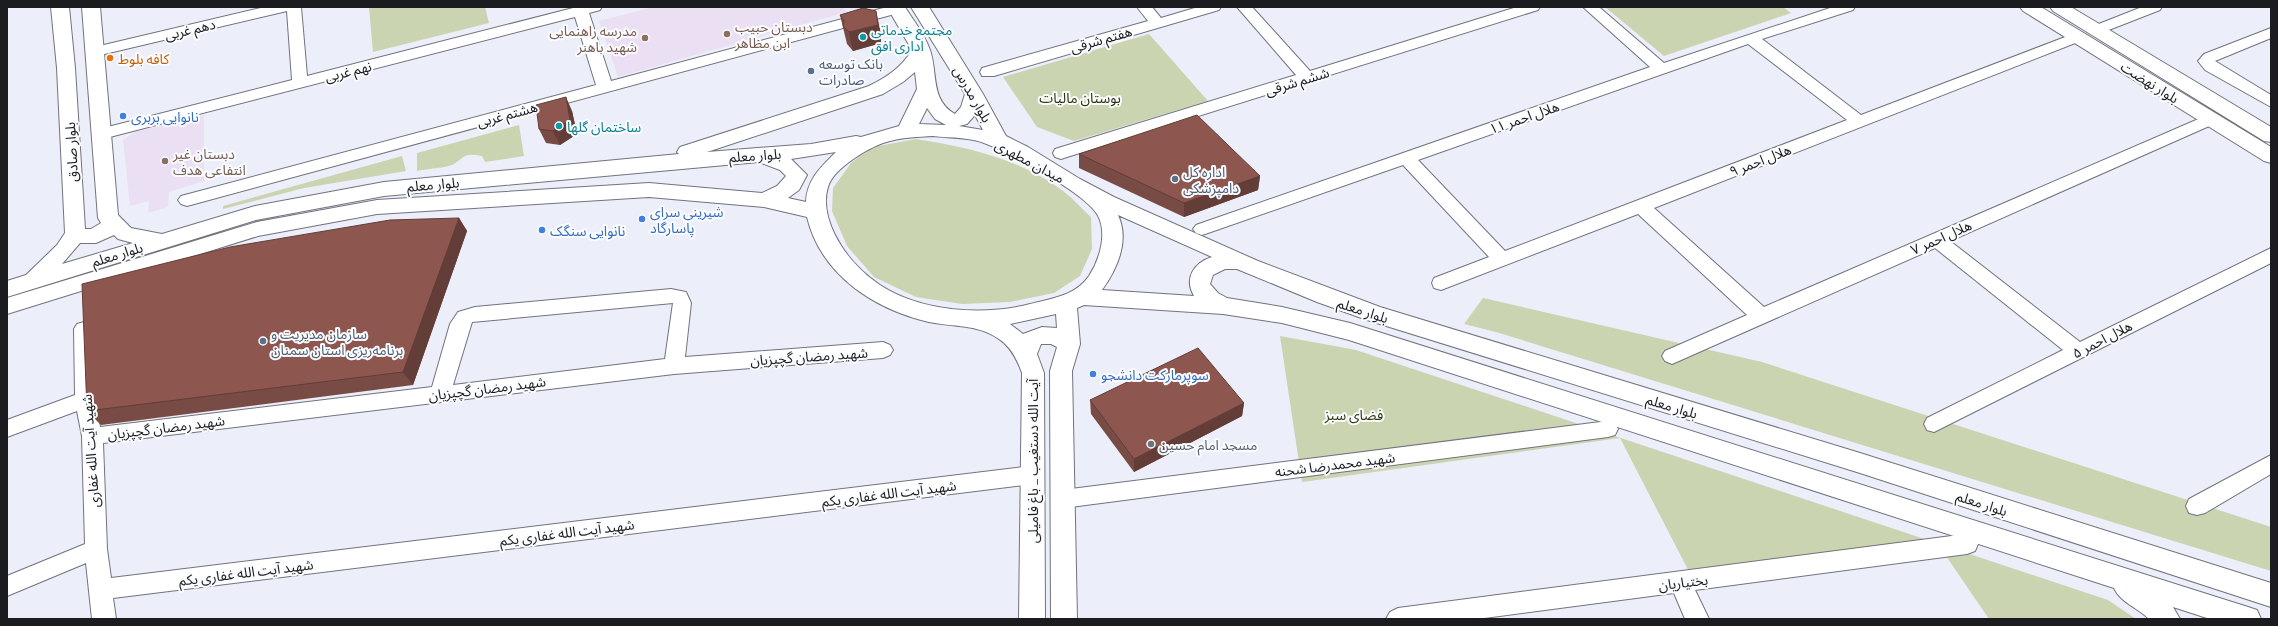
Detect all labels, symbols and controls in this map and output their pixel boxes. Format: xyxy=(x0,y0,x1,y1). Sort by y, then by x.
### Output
street label: دهم غربی xyxy=(163,15,218,46)
place label: دبستان حبیب ابن مظاهر xyxy=(734,18,813,52)
place label: مجتمع خدماتی اداری افق xyxy=(871,21,952,56)
place label: مدرسه راهنمایی شهید باهنر xyxy=(549,22,637,56)
street label: هفتم شرقی xyxy=(1068,22,1135,59)
marker: دبستان حبیب ابن مظاهر xyxy=(722,29,732,39)
marker: مجتمع خدماتی اداری افق xyxy=(858,32,868,42)
marker: مدرسه راهنمایی شهید باهنر xyxy=(640,33,650,43)
place label: کافه بلوط xyxy=(118,50,170,68)
marker: کافه بلوط xyxy=(105,53,115,63)
place label: بانک توسعه صادرات xyxy=(819,55,883,89)
street label: نهم غربی xyxy=(323,57,374,88)
street label: بلوار نهضت xyxy=(2117,57,2182,107)
street label: بلوار مدرس xyxy=(949,63,996,126)
street label: ششم شرقی xyxy=(1263,63,1332,102)
marker: بانک توسعه صادرات xyxy=(806,66,816,76)
park label: بوستان مالیات xyxy=(1039,89,1121,107)
street label: هلال احمر ۱۱ xyxy=(1487,97,1562,138)
street label: هشتم غربی xyxy=(475,98,540,133)
place label: نانوایی بربری xyxy=(131,108,199,126)
marker: نانوایی بربری xyxy=(118,111,128,121)
place label: ساختمان گلها xyxy=(567,118,641,136)
street label: بلوار صادق xyxy=(61,121,82,182)
marker: ساختمان گلها xyxy=(554,121,564,131)
street label: میدان مطهری xyxy=(992,136,1068,187)
street label: هلال احمر ۹ xyxy=(1727,140,1794,181)
place label: دبستان غیر انتفاعی هدف xyxy=(172,145,246,179)
street label: بلوار معلم xyxy=(728,145,782,168)
marker: دبستان غیر انتفاعی هدف xyxy=(160,156,170,166)
place label: اداره کل دامپزشکی xyxy=(1183,163,1239,198)
street label: بلوار معلم xyxy=(406,173,460,198)
marker: اداره کل دامپزشکی xyxy=(1170,174,1180,184)
place label: شیرینی سرای پاسارگاد xyxy=(650,203,724,238)
marker: شیرینی سرای پاسارگاد xyxy=(637,214,647,224)
street label: هلال احمر ۷ xyxy=(1908,216,1975,259)
place label: نانوایی سنگک xyxy=(550,222,626,240)
marker: نانوایی سنگک xyxy=(537,225,547,235)
street label: بلوار معلم xyxy=(89,238,146,273)
street label: بلوار معلم xyxy=(1334,294,1391,329)
street label: هلال احمر ۵ xyxy=(2069,317,2135,362)
place label: سازمان مدیریت و برنامه‌ریزی استان سمنان xyxy=(271,325,404,359)
marker: سازمان مدیریت و برنامه‌ریزی استان سمنان xyxy=(258,336,268,346)
street label: شهید رمضان گچپزیان xyxy=(749,343,869,371)
place label: سوپرمارکت دانشجو xyxy=(1101,366,1209,385)
marker: سوپرمارکت دانشجو xyxy=(1088,369,1098,379)
street label: شهید رمضان گچپزیان xyxy=(427,372,547,406)
street label: آیت الله دستغیب _ باغ فامیلی xyxy=(1024,378,1044,543)
street label: بلوار معلم xyxy=(1644,390,1700,425)
street label: شهید آیت الله غفاری xyxy=(78,394,103,508)
park label: فضای سبز xyxy=(1324,406,1383,424)
street label: شهید رمضان گچپزیان xyxy=(106,411,226,445)
place label: مسجد امام حسین xyxy=(1159,436,1257,456)
marker: مسجد امام حسین xyxy=(1146,439,1156,449)
street label: شهید محمدرضا شحنه xyxy=(1274,448,1396,481)
street label: شهید آیت الله غفاری یکم xyxy=(821,476,958,513)
street label: بلوار معلم xyxy=(1953,487,2010,522)
street label: شهید آیت الله غفاری یکم xyxy=(499,515,636,552)
street label: شهید آیت الله غفاری یکم xyxy=(178,555,315,592)
street label: بختیاریان xyxy=(1657,571,1709,594)

